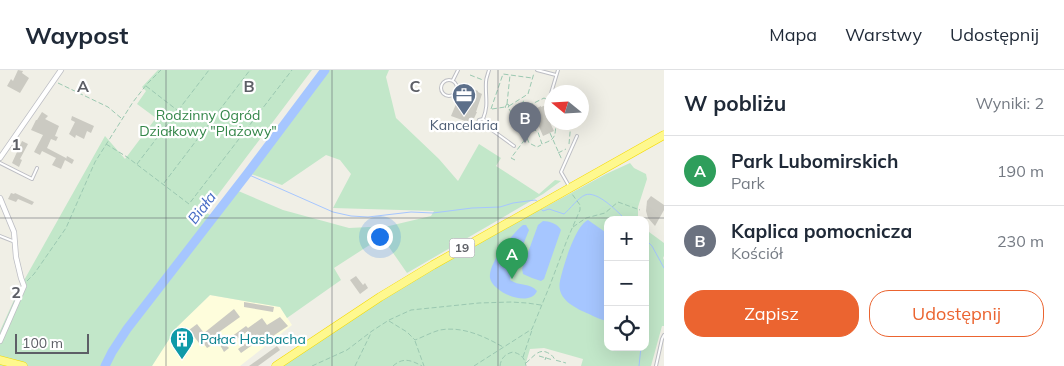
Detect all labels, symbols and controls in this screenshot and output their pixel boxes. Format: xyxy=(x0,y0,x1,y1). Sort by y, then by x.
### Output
text: Waypost xyxy=(25,20,128,50)
text: Mapa xyxy=(769,23,817,46)
text: Warstwy xyxy=(845,23,922,46)
text: Udostępnij xyxy=(950,23,1039,46)
text: A xyxy=(77,76,89,96)
text: B xyxy=(243,76,255,96)
text: C xyxy=(410,76,421,96)
office icon: Kancelaria xyxy=(451,82,477,116)
north arrow xyxy=(544,85,589,130)
text: W pobliżu xyxy=(684,90,786,116)
text: Wyniki: 2 xyxy=(975,93,1044,113)
pin: B xyxy=(509,102,541,143)
park label: Rodzinny Ogród Działkowy "Plażowy" xyxy=(139,106,277,140)
place label: Kancelaria xyxy=(430,116,498,134)
text: 1 xyxy=(11,134,21,154)
text: Park Lubomirskich xyxy=(731,149,898,173)
text: A xyxy=(694,161,706,181)
text: 190 m xyxy=(997,161,1044,181)
text: Park xyxy=(731,173,765,193)
water label: Biała xyxy=(183,188,220,228)
map controls xyxy=(604,216,649,351)
button: + xyxy=(604,216,649,261)
text: Kaplica pomocnicza xyxy=(731,219,912,243)
your location xyxy=(367,224,393,250)
text: B xyxy=(694,231,706,251)
text: 230 m xyxy=(997,231,1044,251)
road number: 19 xyxy=(450,238,474,258)
pin: A xyxy=(496,238,528,279)
text: Kościół xyxy=(731,243,783,263)
button: − xyxy=(604,261,649,306)
text: 2 xyxy=(11,282,21,302)
button: Zapisz xyxy=(684,290,859,337)
button: Udostępnij xyxy=(869,290,1044,337)
button: locate xyxy=(604,306,649,351)
building icon: Pałac Hasbacha xyxy=(169,326,195,360)
place label: Pałac Hasbacha xyxy=(200,330,306,348)
scale bar xyxy=(15,331,89,354)
text: 100 m xyxy=(22,334,63,352)

